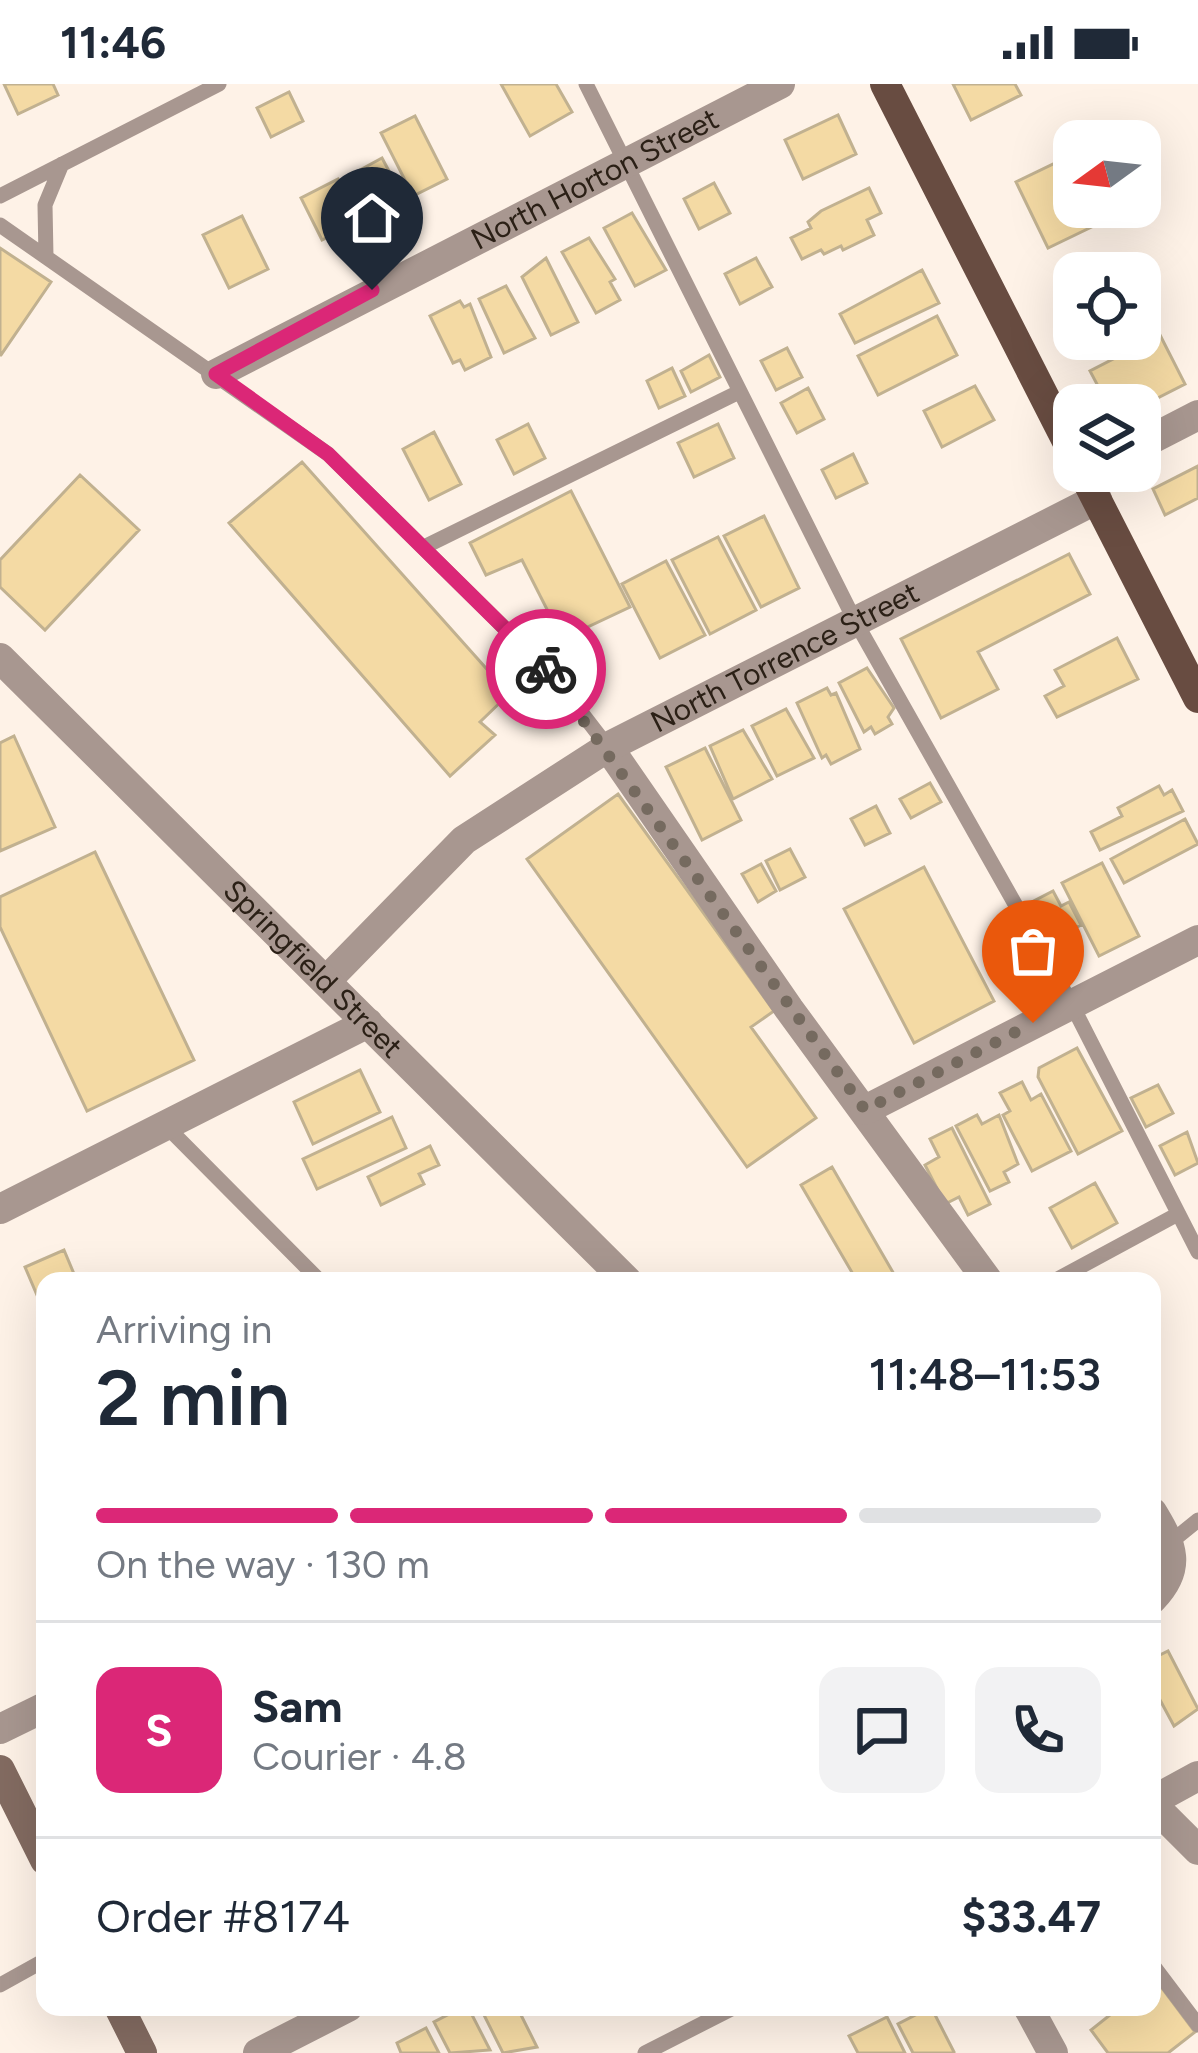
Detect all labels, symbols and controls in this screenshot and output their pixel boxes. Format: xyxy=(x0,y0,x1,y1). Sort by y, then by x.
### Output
text: 11:46 xyxy=(60,15,166,69)
street label: North Horton Street xyxy=(465,100,725,258)
north arrow xyxy=(1053,120,1161,228)
map controls xyxy=(1053,120,1161,492)
pin xyxy=(321,167,423,290)
icon: home xyxy=(339,185,405,251)
button: locate xyxy=(1053,252,1161,360)
button: layers xyxy=(1053,384,1161,492)
street label: North Torrence Street xyxy=(644,573,925,740)
courier xyxy=(486,609,606,729)
icon: bike xyxy=(513,636,579,702)
street label: Springfield Street xyxy=(216,872,411,1065)
pin xyxy=(982,900,1084,1023)
icon: bag xyxy=(1000,918,1066,984)
text: Arriving in xyxy=(96,1306,272,1353)
text: 11:48–11:53 xyxy=(869,1347,1101,1401)
text: 2 min xyxy=(96,1351,290,1445)
text: On the way · 130 m xyxy=(96,1541,430,1588)
button: chat xyxy=(819,1667,945,1793)
button: phone xyxy=(975,1667,1101,1793)
text: Sam xyxy=(252,1679,343,1733)
text: S xyxy=(145,1703,173,1757)
text: Courier · 4.8 xyxy=(252,1733,467,1780)
text: Order #8174 xyxy=(96,1889,350,1943)
text: $33.47 xyxy=(961,1889,1101,1943)

